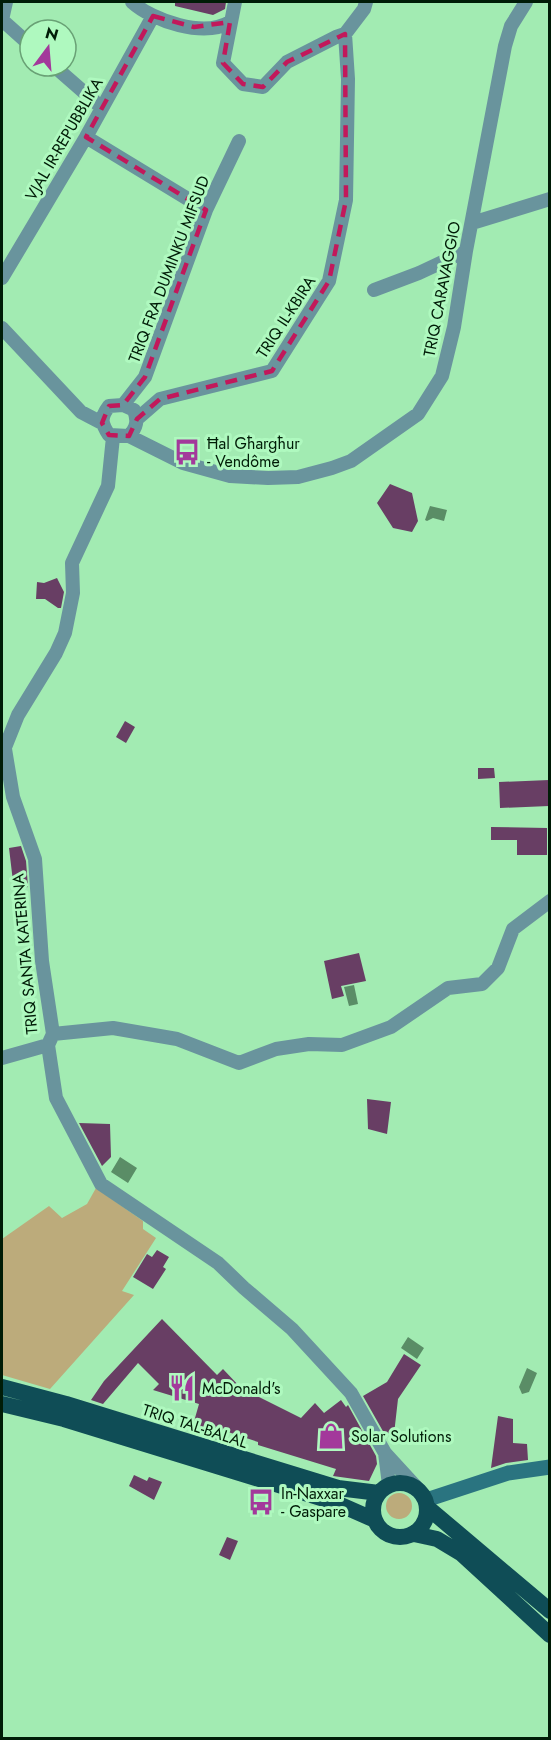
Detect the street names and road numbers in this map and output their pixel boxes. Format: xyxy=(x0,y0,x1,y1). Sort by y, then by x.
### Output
street label: VJAL IR-REPUBBLIKA xyxy=(19,73,109,205)
street label: TRIQ FRA DUMINKU MIFSUD xyxy=(123,172,215,366)
street label: TRIQ CARAVAGGIO xyxy=(418,219,466,359)
street label: TRIQ IL-KBIRA xyxy=(251,271,321,363)
street label: TRIQ SANTA KATERINA xyxy=(6,872,43,1035)
street label: TRIQ TAL-BALAL xyxy=(139,1398,251,1454)

